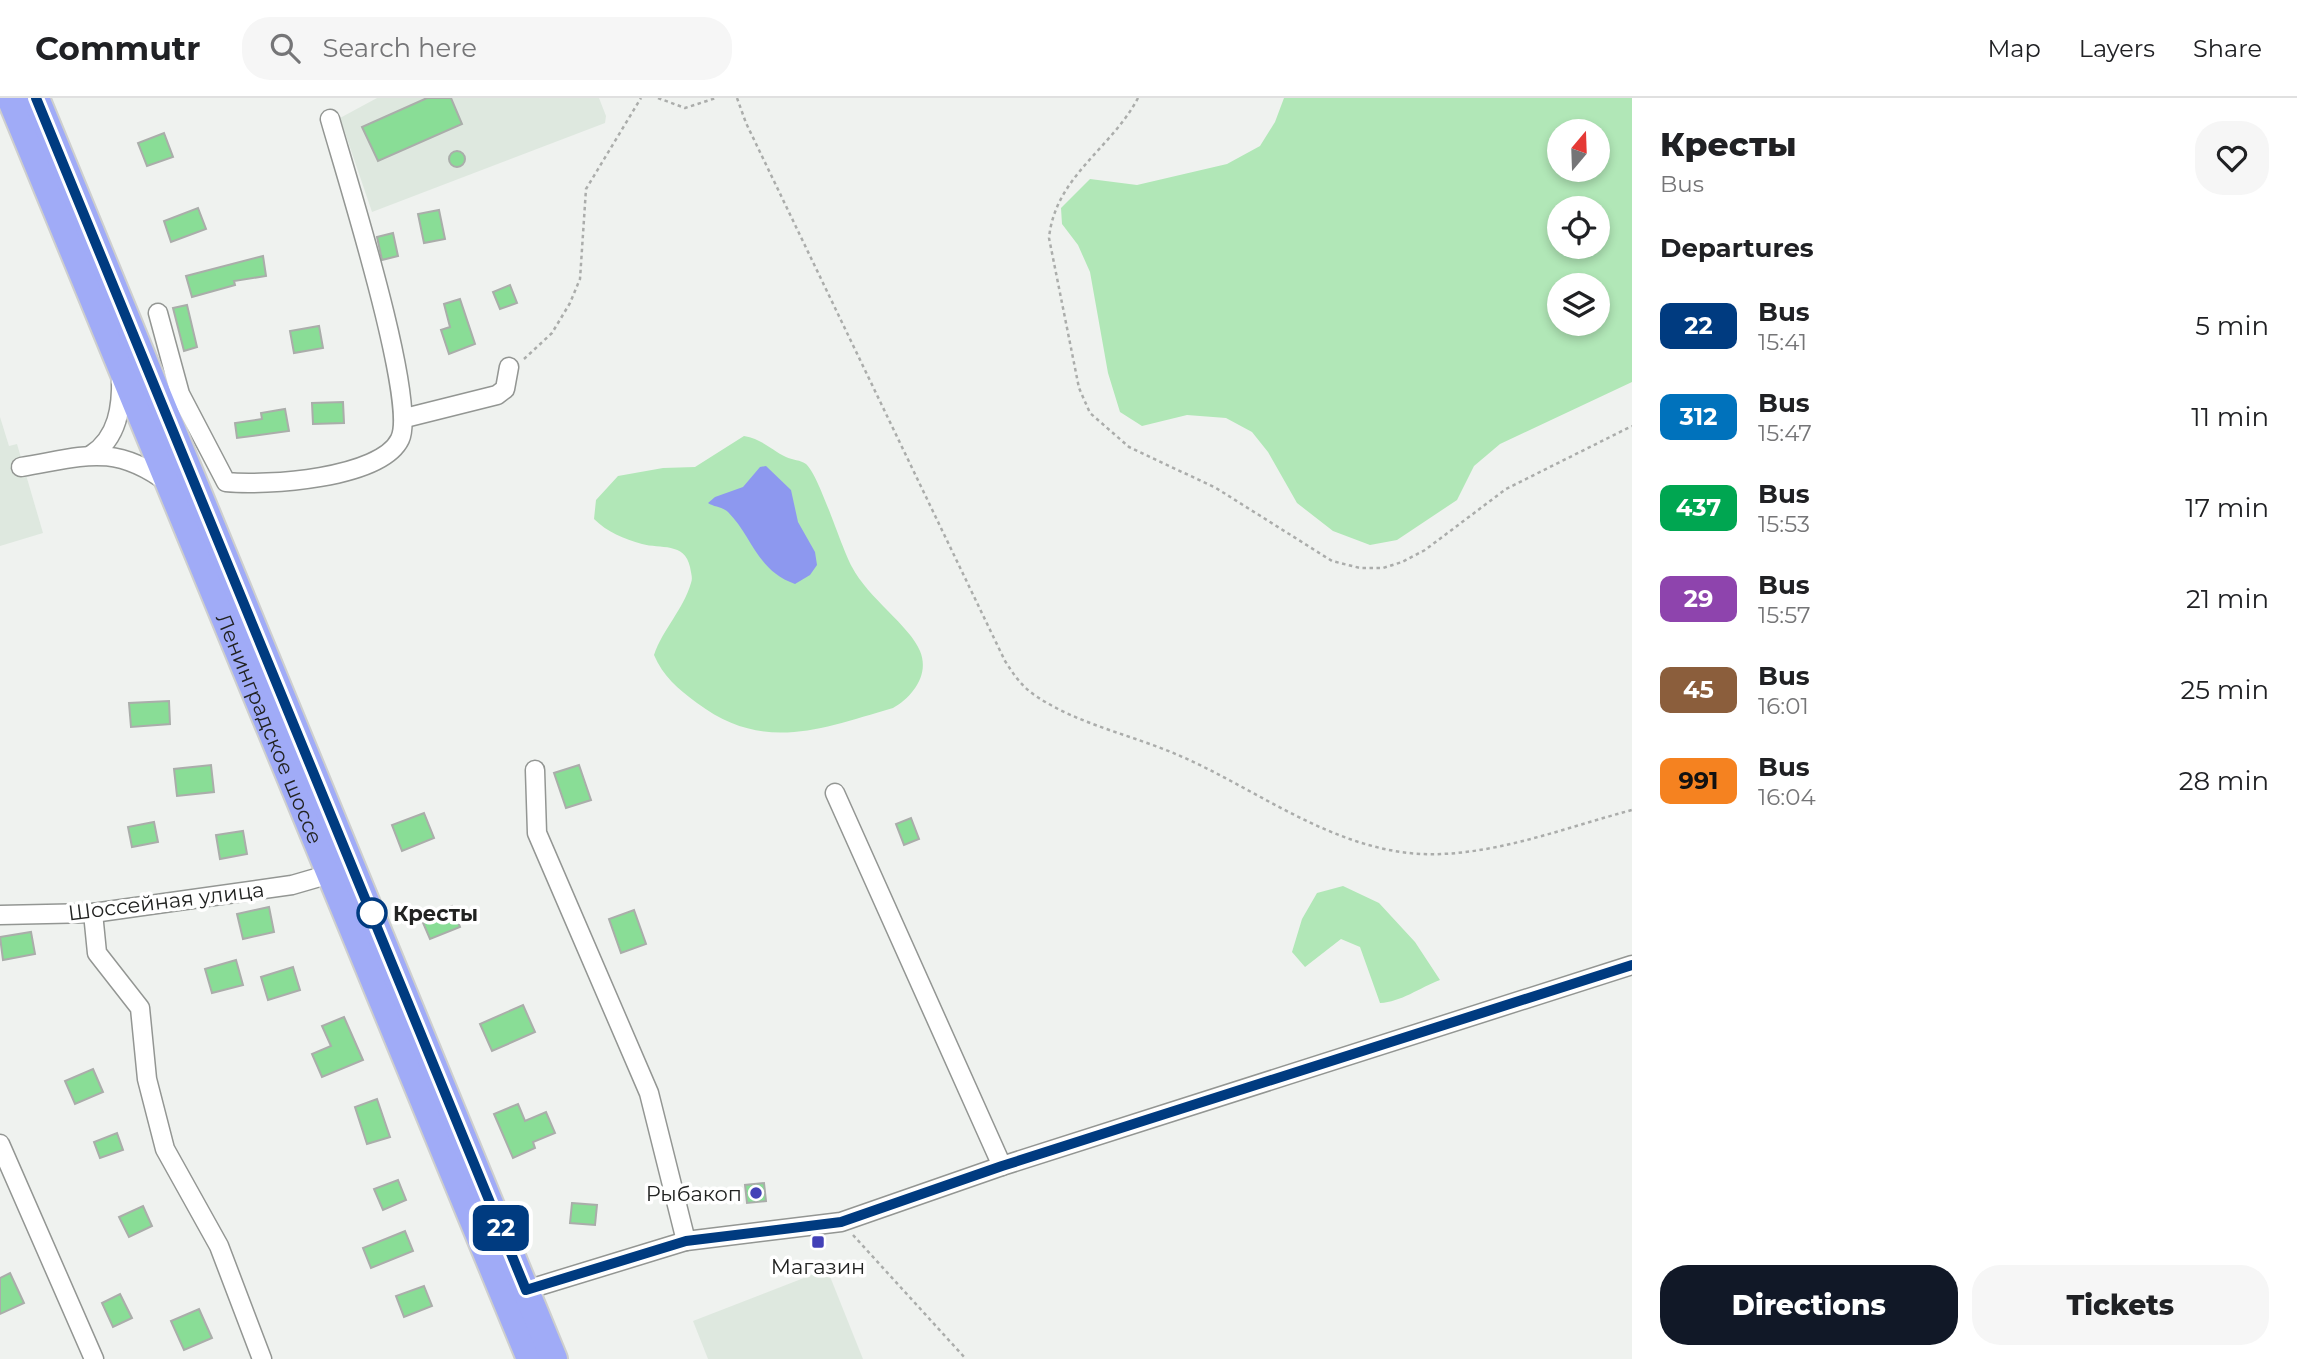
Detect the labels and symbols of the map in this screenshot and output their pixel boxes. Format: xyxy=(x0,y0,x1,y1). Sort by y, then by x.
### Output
north arrow xyxy=(1547,119,1610,182)
street label: Ленинградское шоссе xyxy=(211,609,329,848)
street label: Шоссейная улица xyxy=(67,877,265,925)
marker: Кресты xyxy=(357,898,387,928)
place label: Кресты xyxy=(393,901,478,926)
place label: Рыбакоп xyxy=(646,1181,742,1206)
marker: Рыбакоп xyxy=(748,1185,764,1201)
line badge: 22 xyxy=(470,1205,532,1251)
marker: Магазин xyxy=(810,1234,826,1250)
place label: Магазин xyxy=(771,1254,865,1279)

